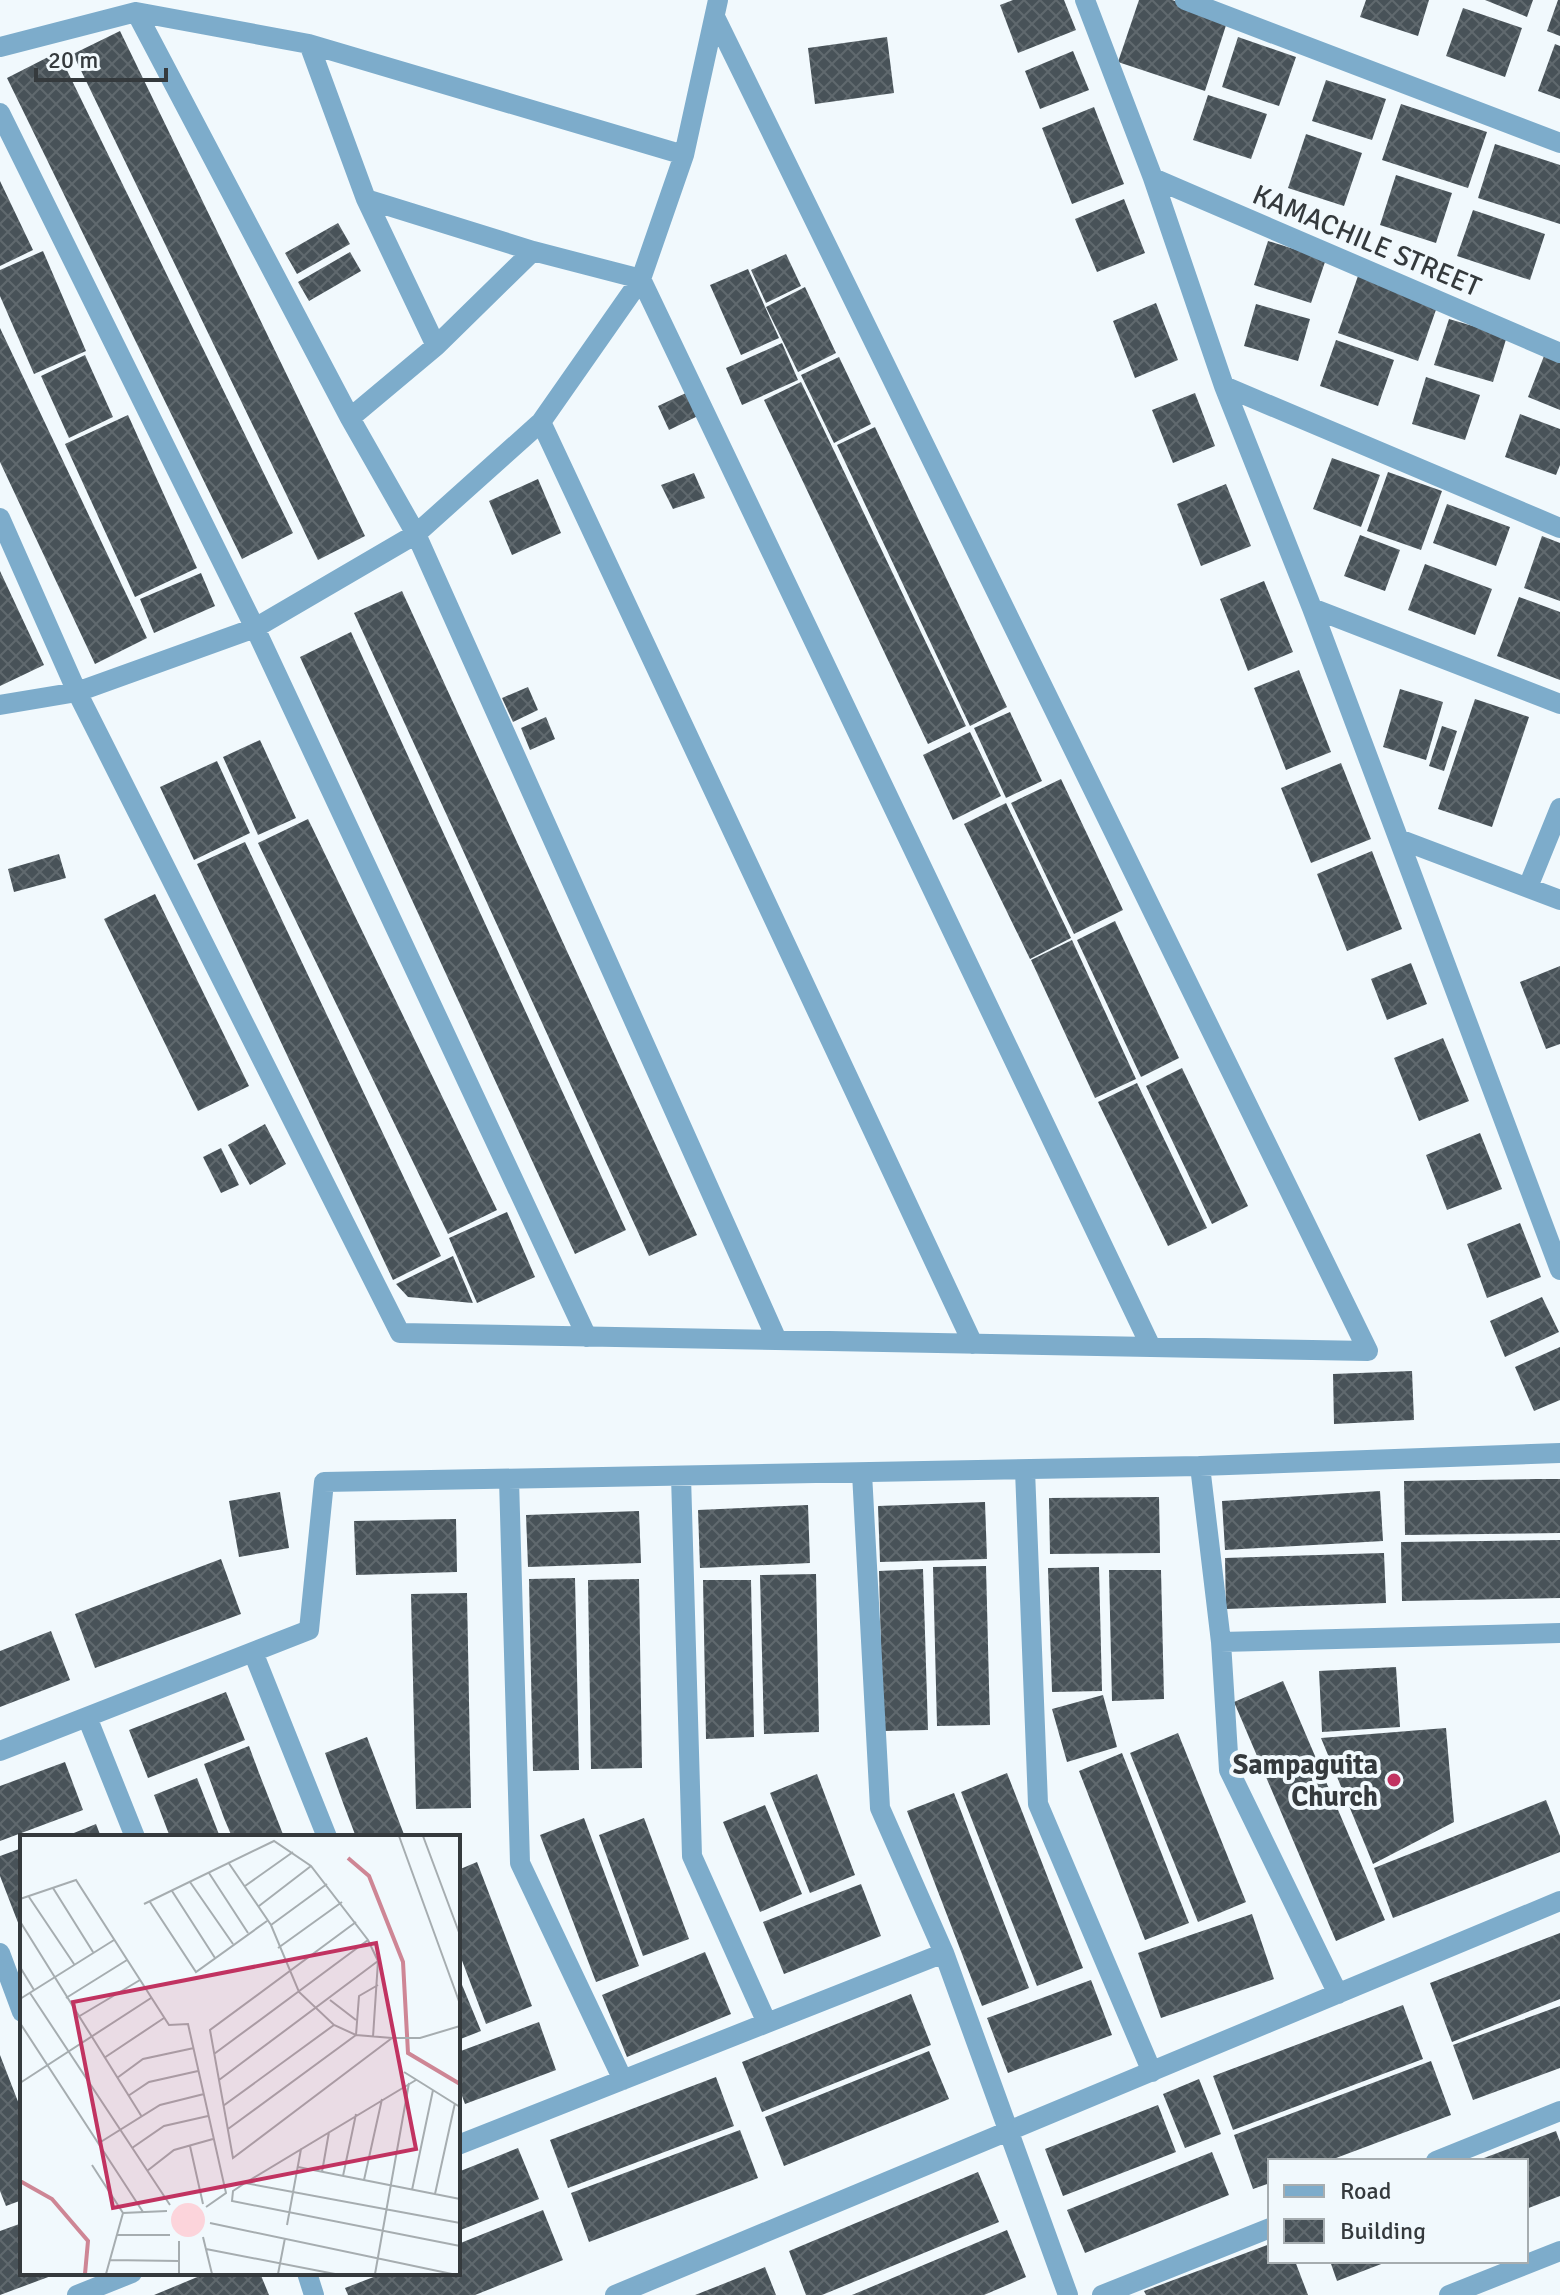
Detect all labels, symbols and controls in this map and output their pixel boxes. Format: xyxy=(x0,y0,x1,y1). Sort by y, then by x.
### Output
scale bar xyxy=(36,32,166,82)
text: 20 m xyxy=(48,45,98,75)
street label: KAMACHILE STREET xyxy=(1247,178,1486,304)
place label: Sampaguita Church xyxy=(1233,1748,1378,1814)
marker: Sampaguita Church xyxy=(1385,1771,1403,1789)
inset map xyxy=(20,1835,460,2275)
legend xyxy=(1268,2159,1528,2263)
text: Road xyxy=(1340,2176,1391,2206)
text: Building xyxy=(1340,2216,1426,2246)

